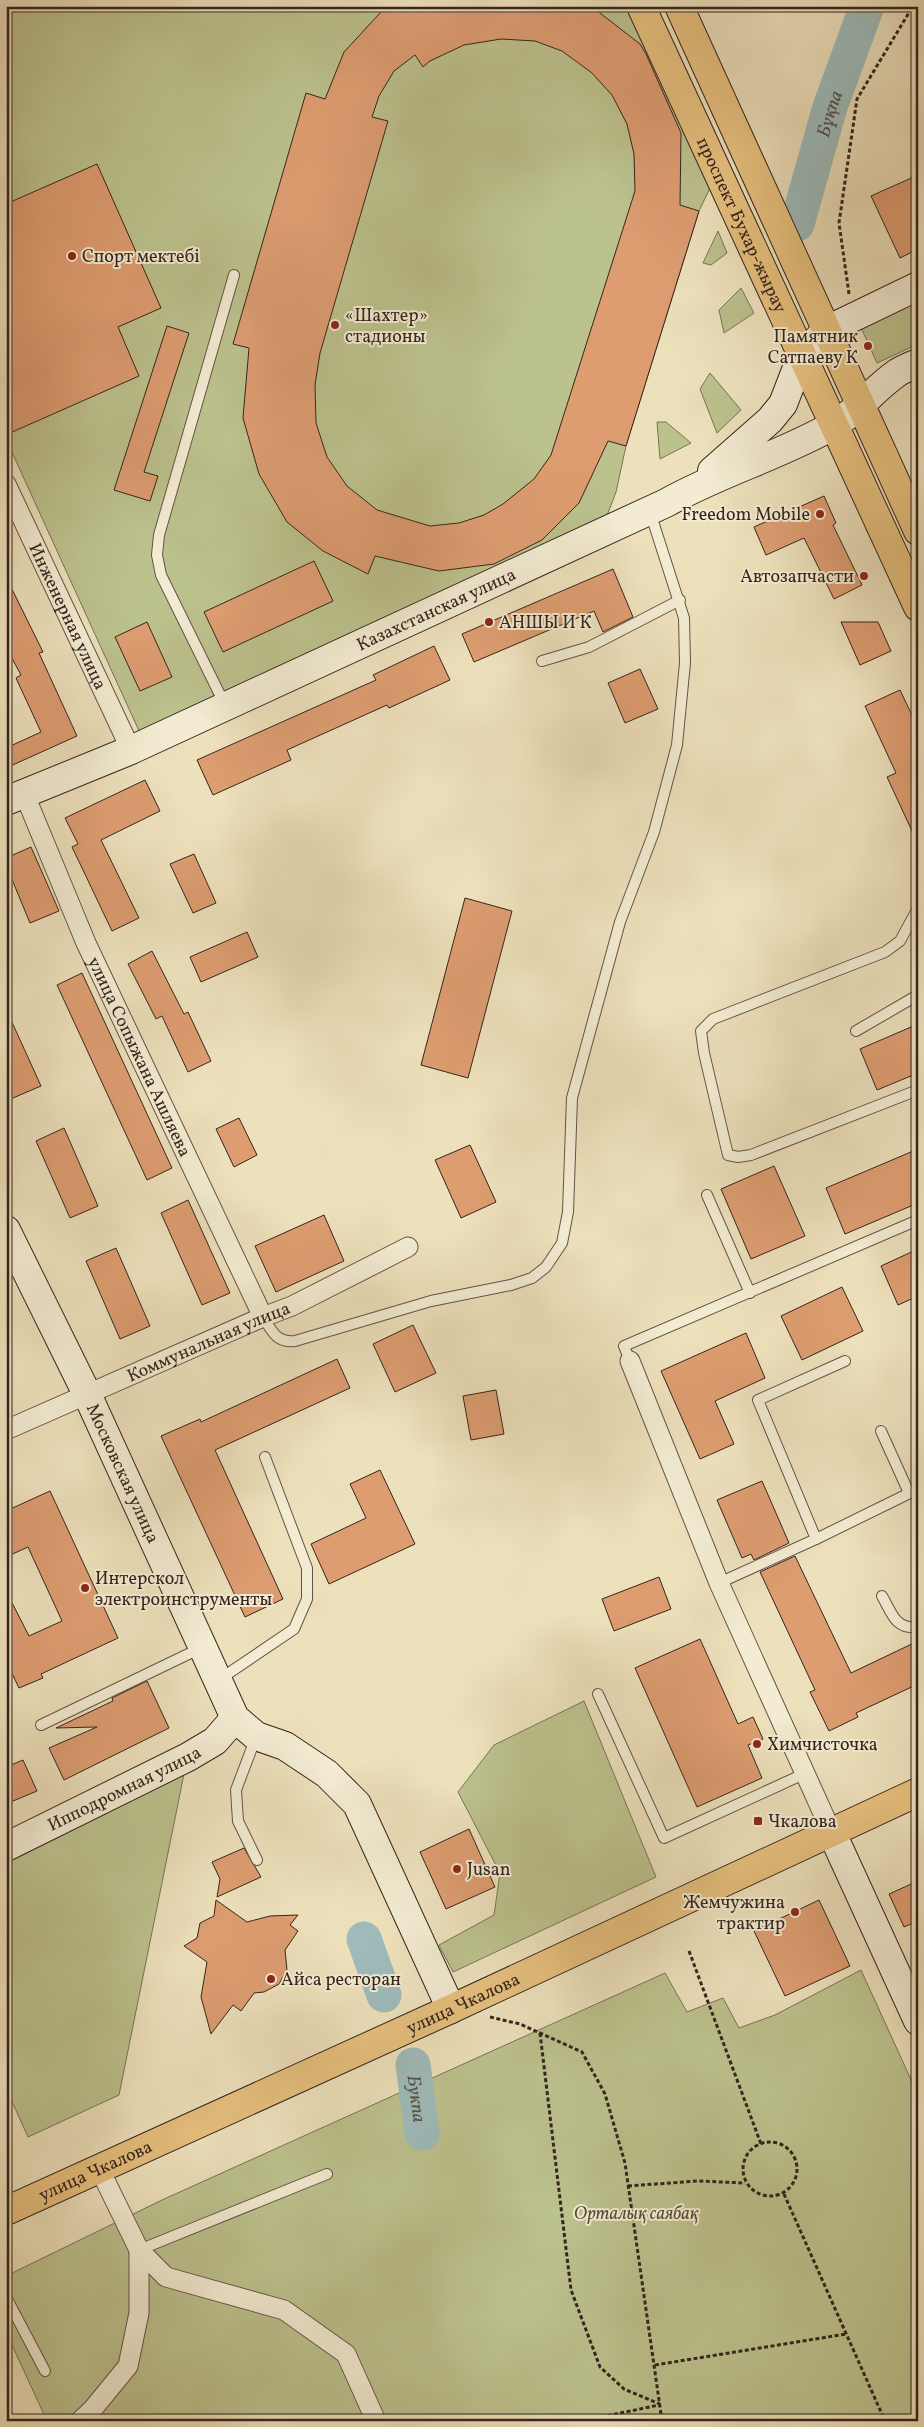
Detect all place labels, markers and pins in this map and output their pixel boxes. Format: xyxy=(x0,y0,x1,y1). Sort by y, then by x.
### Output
place label: Спорт мектебі xyxy=(82,245,200,270)
marker: Спорт мектебі xyxy=(66,250,78,262)
place label: «Шахтер» стадионы xyxy=(345,304,428,350)
marker: «Шахтер» стадионы xyxy=(329,319,341,331)
place label: Памятник Сатпаеву К xyxy=(768,325,858,371)
marker: Памятник Сатпаеву К xyxy=(862,340,874,352)
place label: Freedom Mobile xyxy=(682,503,810,528)
marker: Freedom Mobile xyxy=(814,508,826,520)
place label: Автозапчасти xyxy=(740,565,854,590)
marker: Автозапчасти xyxy=(858,570,870,582)
place label: АНШЫ И К xyxy=(499,611,592,636)
marker: АНШЫ И К xyxy=(483,616,495,628)
place label: Интерскол электроинструменты xyxy=(95,1567,272,1613)
marker: Интерскол электроинструменты xyxy=(79,1582,91,1594)
place label: Химчисточка xyxy=(767,1733,878,1758)
marker: Химчисточка xyxy=(751,1738,763,1750)
place label: Чкалова xyxy=(768,1810,837,1835)
marker: Чкалова xyxy=(752,1815,764,1827)
place label: Jusan xyxy=(467,1858,511,1883)
marker: Jusan xyxy=(451,1863,463,1875)
place label: Жемчужина трактир xyxy=(683,1891,785,1937)
marker: Жемчужина трактир xyxy=(789,1906,801,1918)
place label: Айса ресторан xyxy=(281,1968,401,1993)
marker: Айса ресторан xyxy=(265,1973,277,1985)

